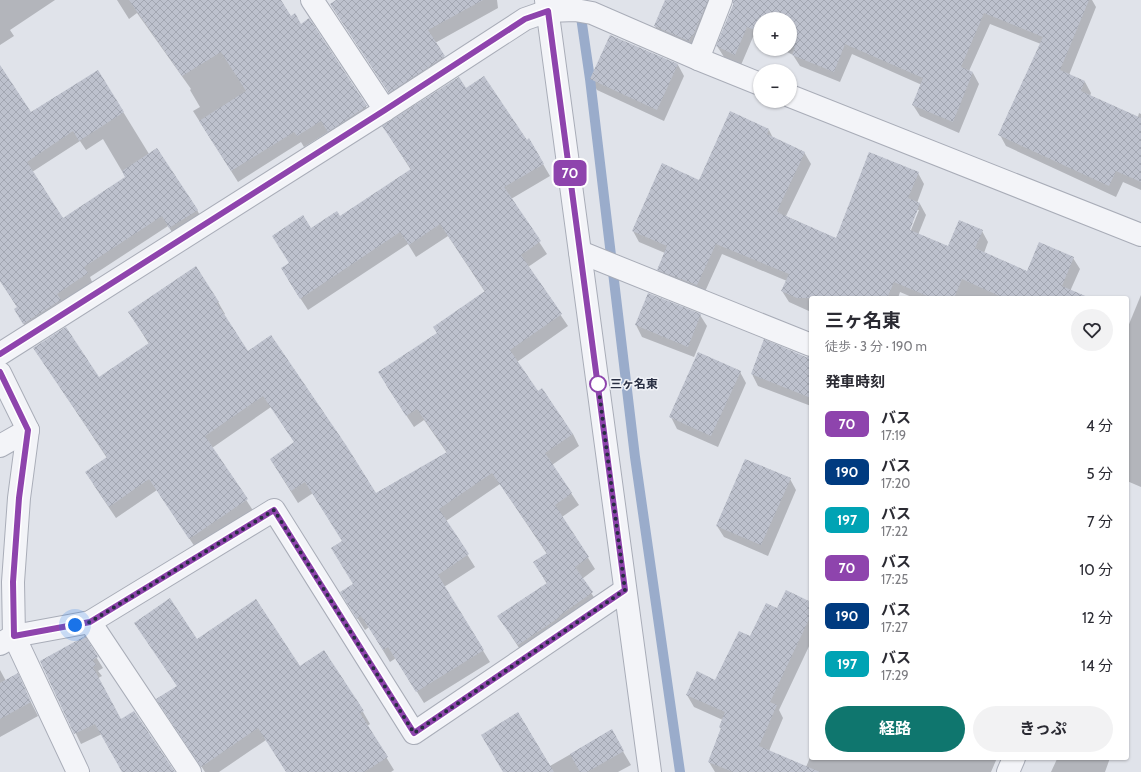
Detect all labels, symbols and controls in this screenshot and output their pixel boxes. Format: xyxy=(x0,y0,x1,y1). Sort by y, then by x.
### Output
map controls xyxy=(753,12,797,108)
button: + xyxy=(753,12,797,56)
button: − xyxy=(753,64,797,108)
line badge: 70 xyxy=(552,160,588,186)
text: 70 xyxy=(562,164,578,182)
text: 三ヶ名東 xyxy=(825,309,901,332)
button: heart xyxy=(1071,309,1113,351)
text: 徒歩 · 3 分 · 190 m xyxy=(825,338,927,354)
text: 発車時刻 xyxy=(825,373,885,391)
marker: 三ヶ名東 xyxy=(589,375,607,393)
place label: 三ヶ名東 xyxy=(610,376,658,391)
text: バス xyxy=(881,409,911,427)
text: 70 xyxy=(839,415,855,433)
text: 4 分 xyxy=(1086,417,1113,435)
text: 17:19 xyxy=(881,427,906,443)
text: バス xyxy=(881,457,911,475)
text: 190 xyxy=(836,463,858,481)
text: 5 分 xyxy=(1087,465,1113,483)
text: 17:20 xyxy=(881,475,910,491)
text: バス xyxy=(881,505,911,523)
text: 197 xyxy=(837,511,857,529)
text: 7 分 xyxy=(1087,513,1113,531)
text: 17:22 xyxy=(881,523,908,539)
text: バス xyxy=(881,553,911,571)
text: 70 xyxy=(839,559,855,577)
text: 10 分 xyxy=(1079,561,1113,579)
text: 17:25 xyxy=(881,571,908,587)
text: バス xyxy=(881,601,911,619)
text: 190 xyxy=(836,607,858,625)
text: 12 分 xyxy=(1082,609,1113,627)
your location xyxy=(65,615,85,635)
text: 17:27 xyxy=(881,619,908,635)
text: バス xyxy=(881,649,911,667)
text: 197 xyxy=(837,655,857,673)
text: 14 分 xyxy=(1081,657,1113,675)
text: 17:29 xyxy=(881,667,909,683)
button: 経路 xyxy=(825,706,965,752)
button: きっぷ xyxy=(973,706,1113,752)

